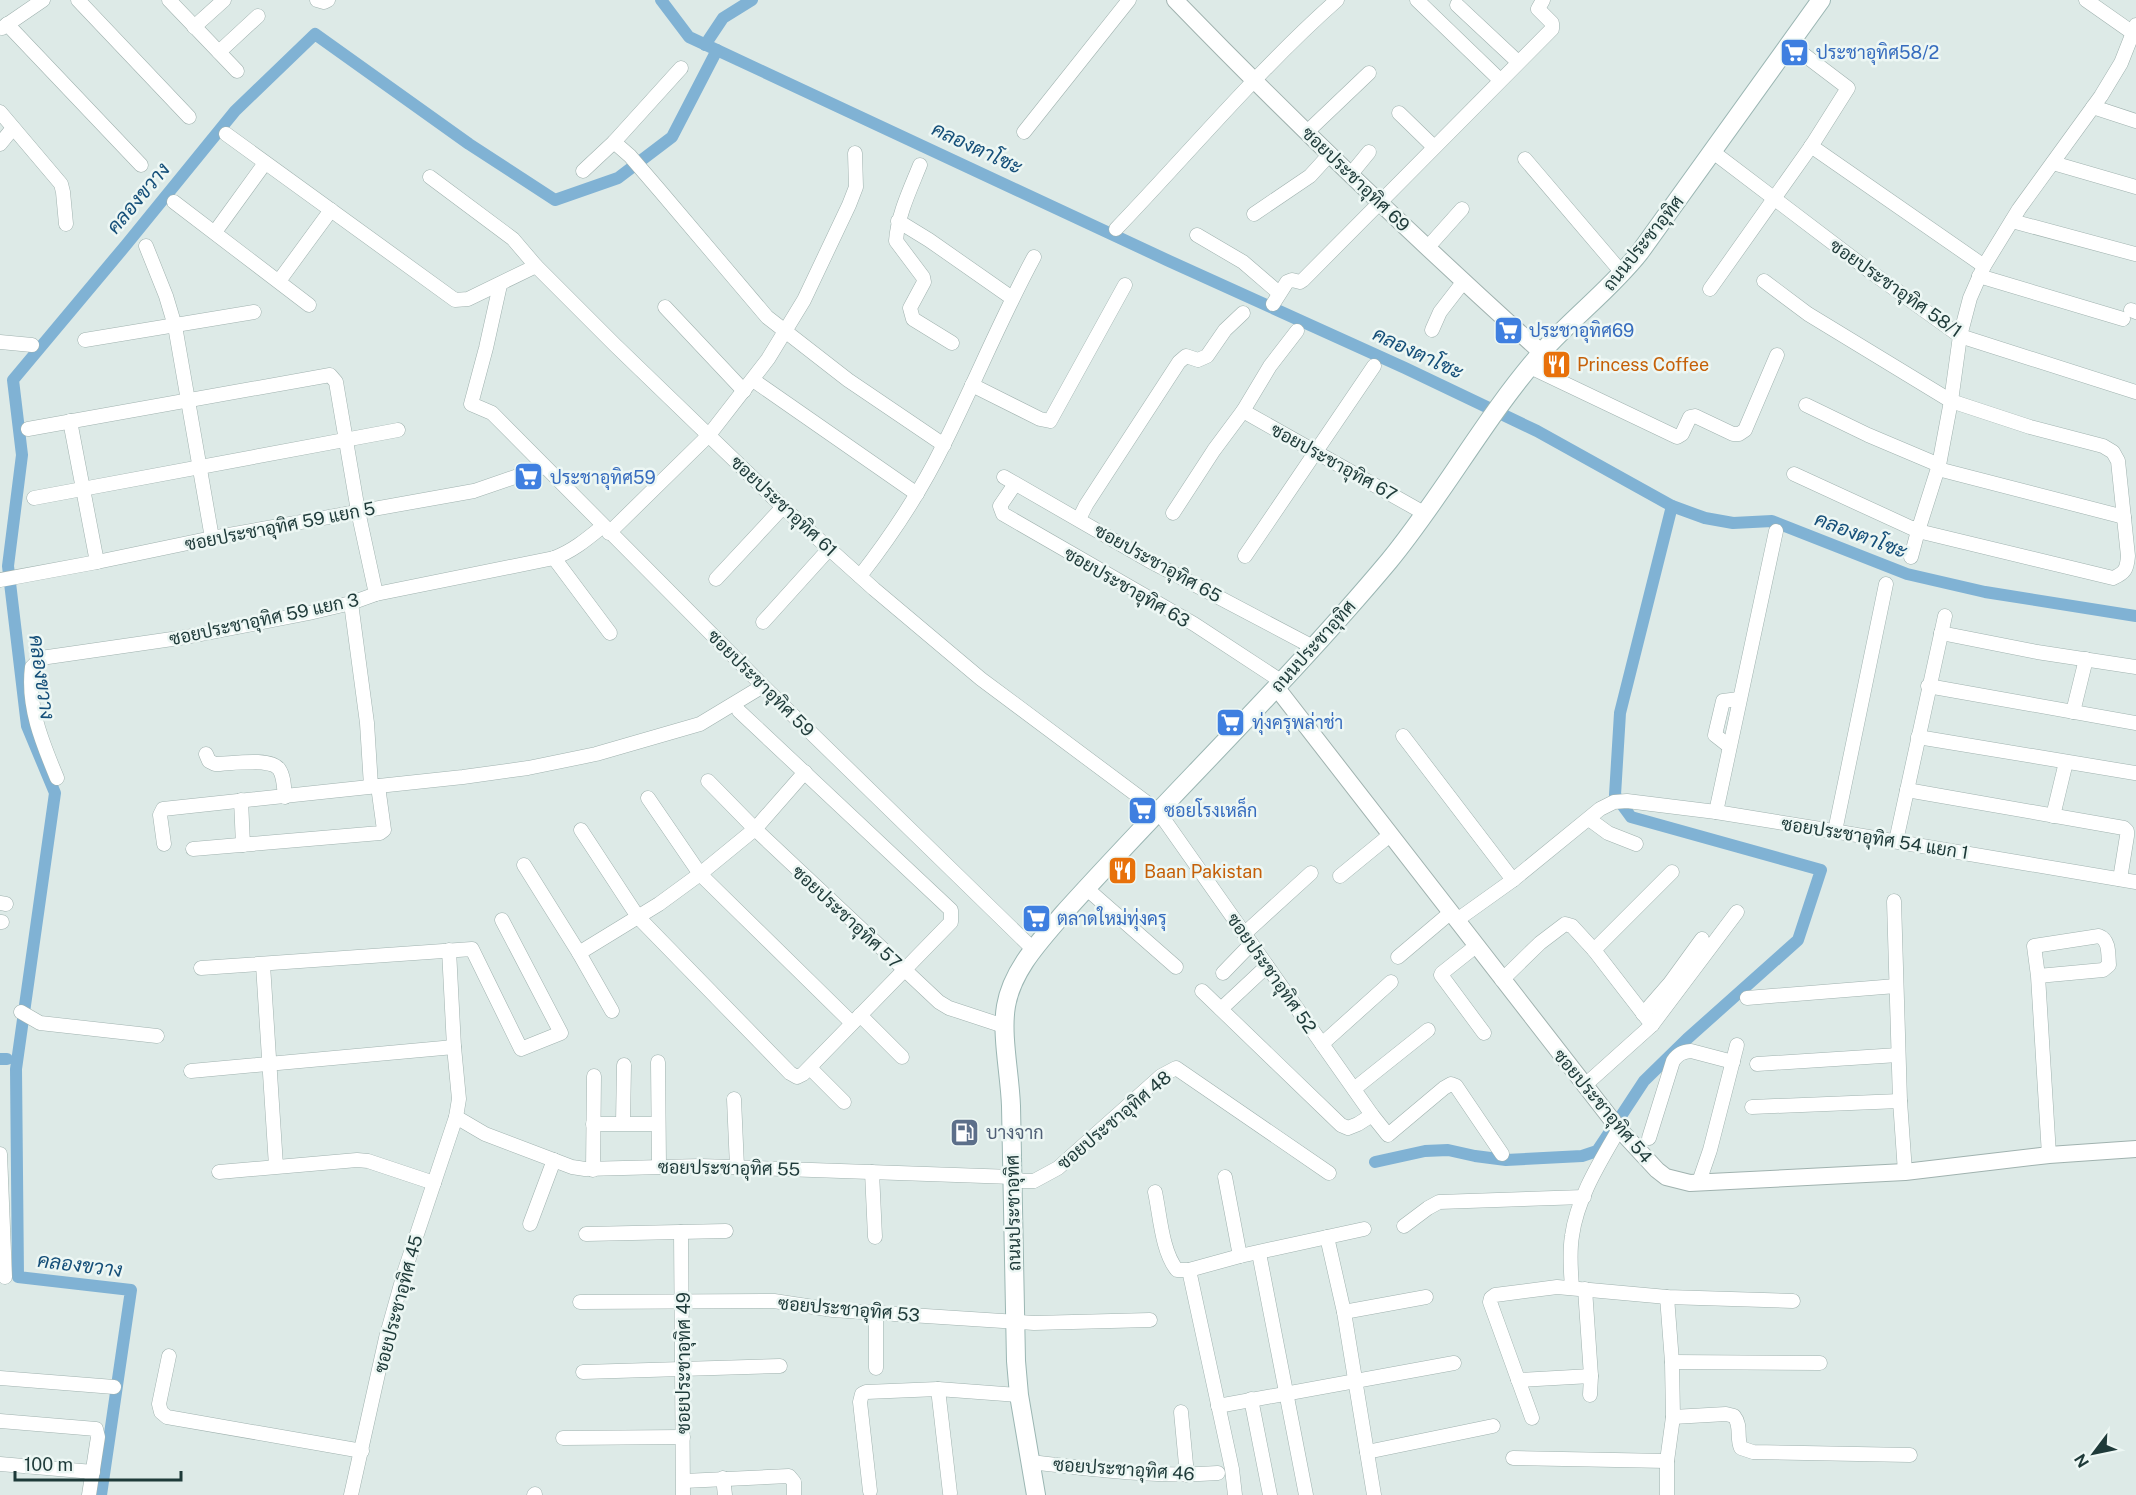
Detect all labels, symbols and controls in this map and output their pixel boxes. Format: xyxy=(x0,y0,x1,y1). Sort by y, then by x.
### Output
supermarket icon: ประชาอุทิศ58/2 xyxy=(1779,36,1811,68)
place label: ประชาอุทิศ58/2 xyxy=(1816,42,1939,65)
water label: คลองตาโซะ xyxy=(928,116,1027,179)
street label: ซอยประชาอุทิศ 69 xyxy=(1296,122,1414,237)
water label: คลองขวาง xyxy=(101,158,175,238)
street label: ถนนประชาอุทิศ xyxy=(1598,191,1689,296)
street label: ซอยประชาอุทิศ 58/1 xyxy=(1825,235,1966,343)
supermarket icon: ประชาอุทิศ69 xyxy=(1492,314,1524,346)
place label: ประชาอุทิศ69 xyxy=(1529,320,1634,343)
water label: คลองตาโซะ xyxy=(1369,321,1468,384)
restaurant icon: Princess Coffee xyxy=(1540,348,1572,380)
place label: Princess Coffee xyxy=(1577,354,1709,375)
street label: ซอยประชาอุทิศ 67 xyxy=(1266,419,1401,507)
street label: ซอยประชาอุทิศ 61 xyxy=(725,451,842,562)
supermarket icon: ประชาอุทิศ59 xyxy=(513,461,545,493)
place label: ประชาอุทิศ59 xyxy=(550,467,656,490)
street label: ซอยประชาอุทิศ 59 แยก 5 xyxy=(183,497,377,557)
water label: คลองตาโซะ xyxy=(1811,505,1911,564)
street label: ซอยประชาอุทิศ 65 xyxy=(1090,519,1225,608)
street label: ซอยประชาอุทิศ 63 xyxy=(1059,542,1194,633)
street label: ซอยประชาอุทิศ 59 แยก 3 xyxy=(167,589,361,651)
street label: ถนนประชาอุทิศ xyxy=(1266,596,1361,698)
street label: ซอยประชาอุทิศ 59 xyxy=(702,625,819,742)
water label: คลองขวาง xyxy=(24,633,60,721)
supermarket icon: ทุ่งครุพล่าช่า xyxy=(1215,706,1247,738)
place label: ทุ่งครุพล่าช่า xyxy=(1252,711,1343,735)
supermarket icon: ซอยโรงเหล็ก xyxy=(1127,794,1159,826)
place label: ซอยโรงเหล็ก xyxy=(1164,797,1258,821)
street label: ซอยประชาอุทิศ 54 แยก 1 xyxy=(1780,813,1970,865)
restaurant icon: Baan Pakistan xyxy=(1107,855,1139,887)
street label: ซอยประชาอุทิศ 57 xyxy=(787,861,906,974)
place label: Baan Pakistan xyxy=(1144,861,1263,882)
supermarket icon: ตลาดใหม่ทุ่งครุ xyxy=(1020,902,1052,934)
place label: ตลาดใหม่ทุ่งครุ xyxy=(1057,906,1167,931)
street label: ซอยประชาอุทิศ 52 xyxy=(1221,909,1321,1038)
street label: ซอยประชาอุทิศ 54 xyxy=(1548,1045,1657,1168)
street label: ซอยประชาอุทิศ 48 xyxy=(1053,1066,1177,1175)
fuel station icon: บางจาก xyxy=(949,1116,981,1148)
place label: บางจาก xyxy=(986,1122,1044,1143)
street label: ถนนประชาอุทิศ xyxy=(1001,1155,1027,1271)
street label: ซอยประชาอุทิศ 55 xyxy=(658,1156,800,1182)
street label: ซอยประชาอุทิศ 45 xyxy=(369,1233,428,1376)
water label: คลองขวาง xyxy=(36,1248,124,1282)
street label: ซอยประชาอุทิศ 49 xyxy=(673,1292,696,1434)
street label: ซอยประชาอุทิศ 53 xyxy=(777,1292,921,1328)
north arrow xyxy=(2064,1423,2124,1483)
scale bar xyxy=(15,1444,182,1482)
text: N xyxy=(2070,1450,2093,1471)
text: 100 m xyxy=(24,1454,73,1475)
street label: ซอยประชาอุทิศ 46 xyxy=(1052,1454,1195,1486)

